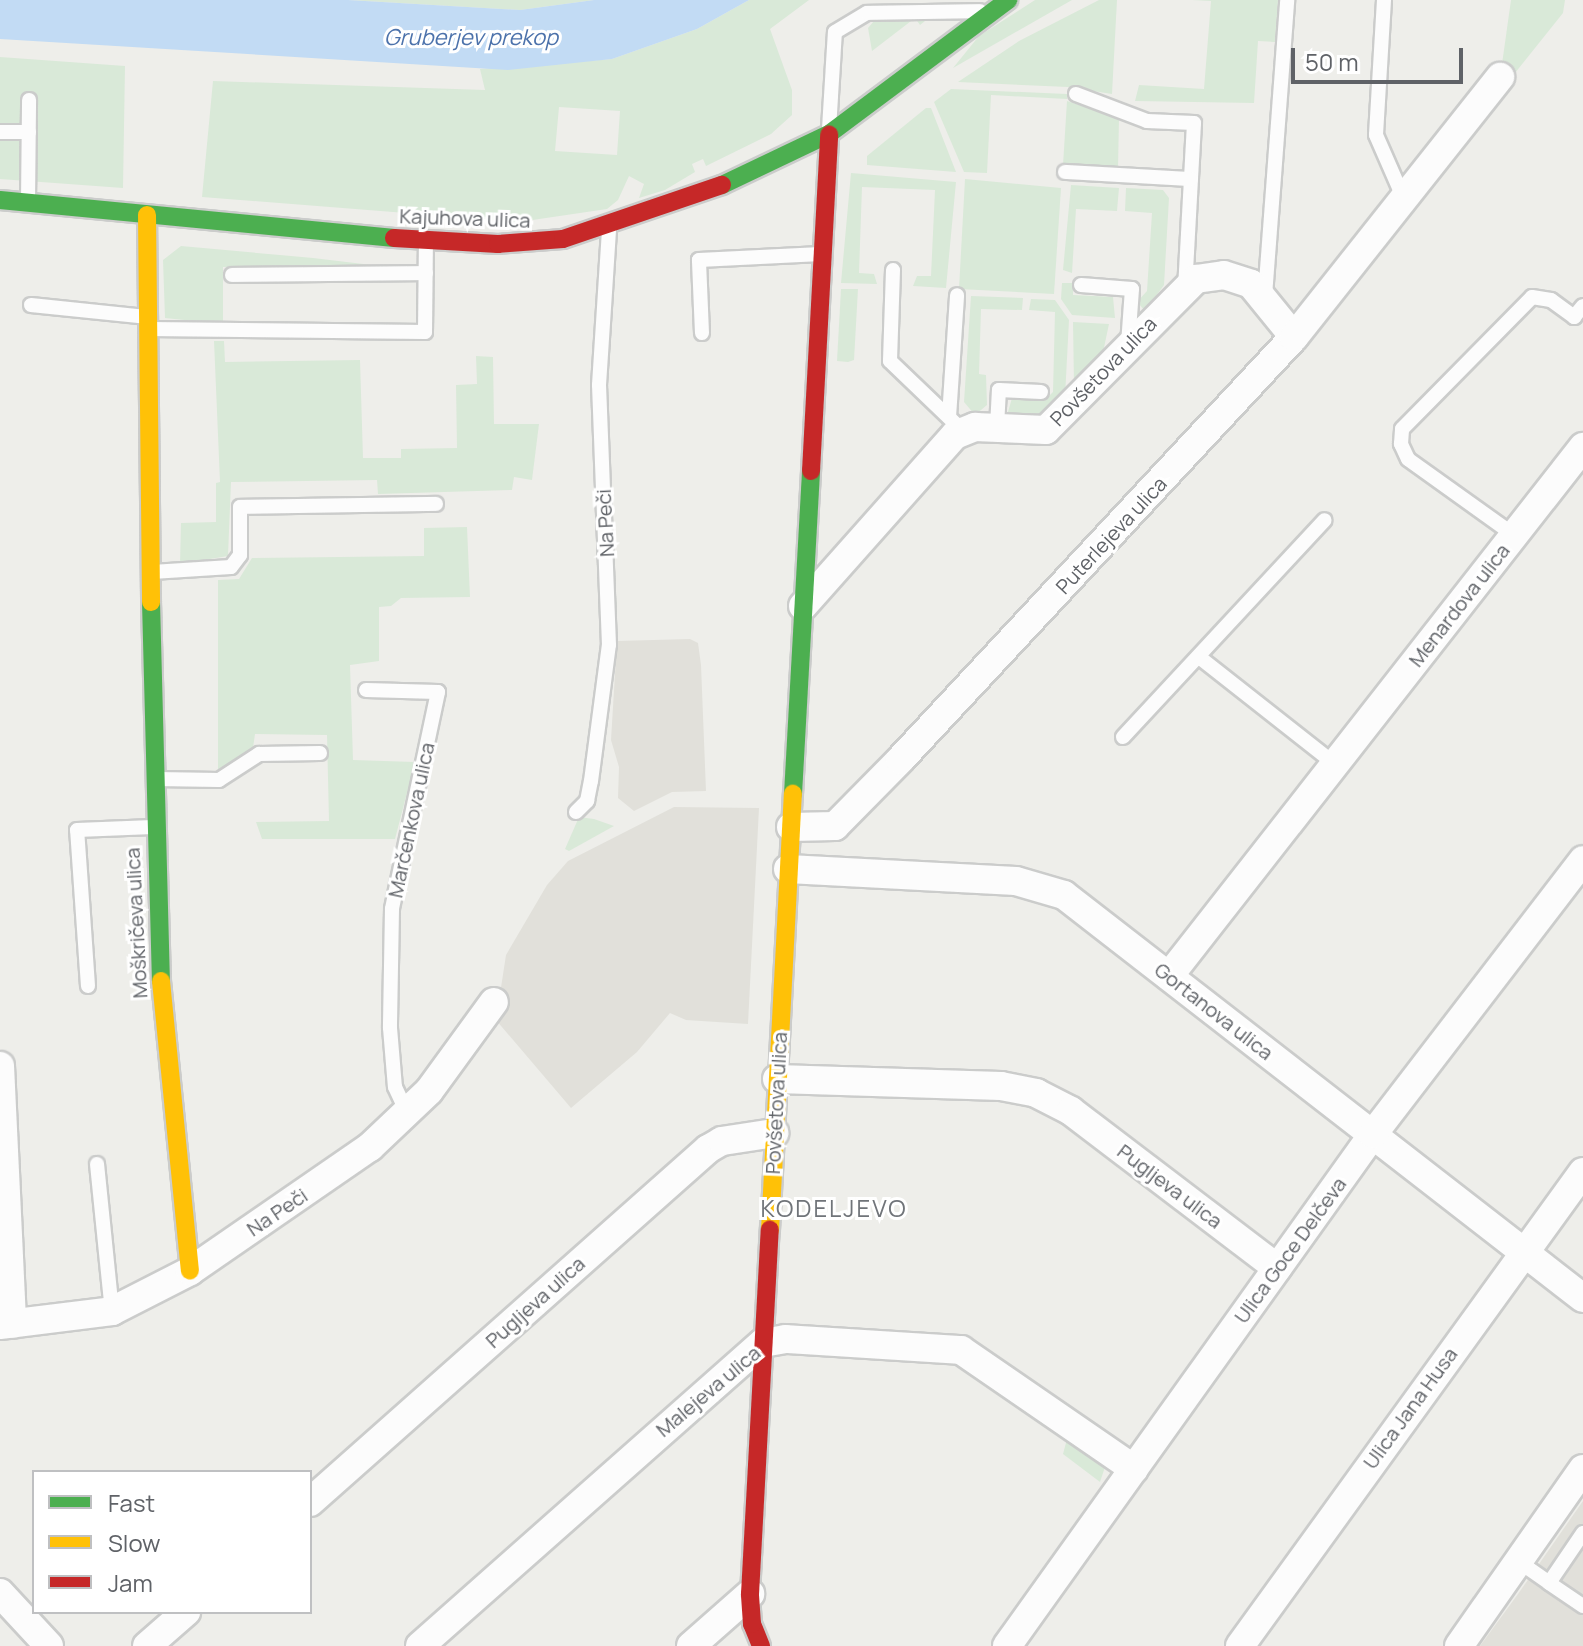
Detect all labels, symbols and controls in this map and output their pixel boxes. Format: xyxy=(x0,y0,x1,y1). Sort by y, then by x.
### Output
water label: Gruberjev prekop xyxy=(384,25,558,51)
scale bar xyxy=(1295,32,1467,82)
text: 50 m xyxy=(1305,45,1359,78)
street label: Kajuhova ulica xyxy=(399,204,531,232)
street label: Povšetova ulica xyxy=(1045,311,1161,431)
street label: Puterlejeva ulica xyxy=(1051,472,1171,598)
street label: Na Peči xyxy=(591,488,619,558)
street label: Menardova ulica xyxy=(1404,539,1514,671)
street label: Marčenkova ulica xyxy=(383,740,439,900)
street label: Moškričeva ulica xyxy=(120,847,152,999)
street label: Gortanova ulica xyxy=(1150,957,1278,1065)
street label: Povšetova ulica xyxy=(760,1031,792,1175)
street label: Pugljeva ulica xyxy=(1113,1139,1227,1233)
street label: Ulica Goce Delčeva xyxy=(1229,1172,1351,1328)
street label: Na Peči xyxy=(242,1183,312,1241)
district label: KODELJEVO xyxy=(760,1194,908,1222)
street label: Pugljeva ulica xyxy=(481,1251,589,1353)
street label: Malejeva ulica xyxy=(651,1340,765,1442)
street label: Ulica Jana Husa xyxy=(1358,1343,1462,1473)
legend xyxy=(32,1470,312,1614)
text: Fast xyxy=(108,1486,155,1519)
text: Slow xyxy=(108,1526,161,1559)
text: Jam xyxy=(108,1566,153,1599)

